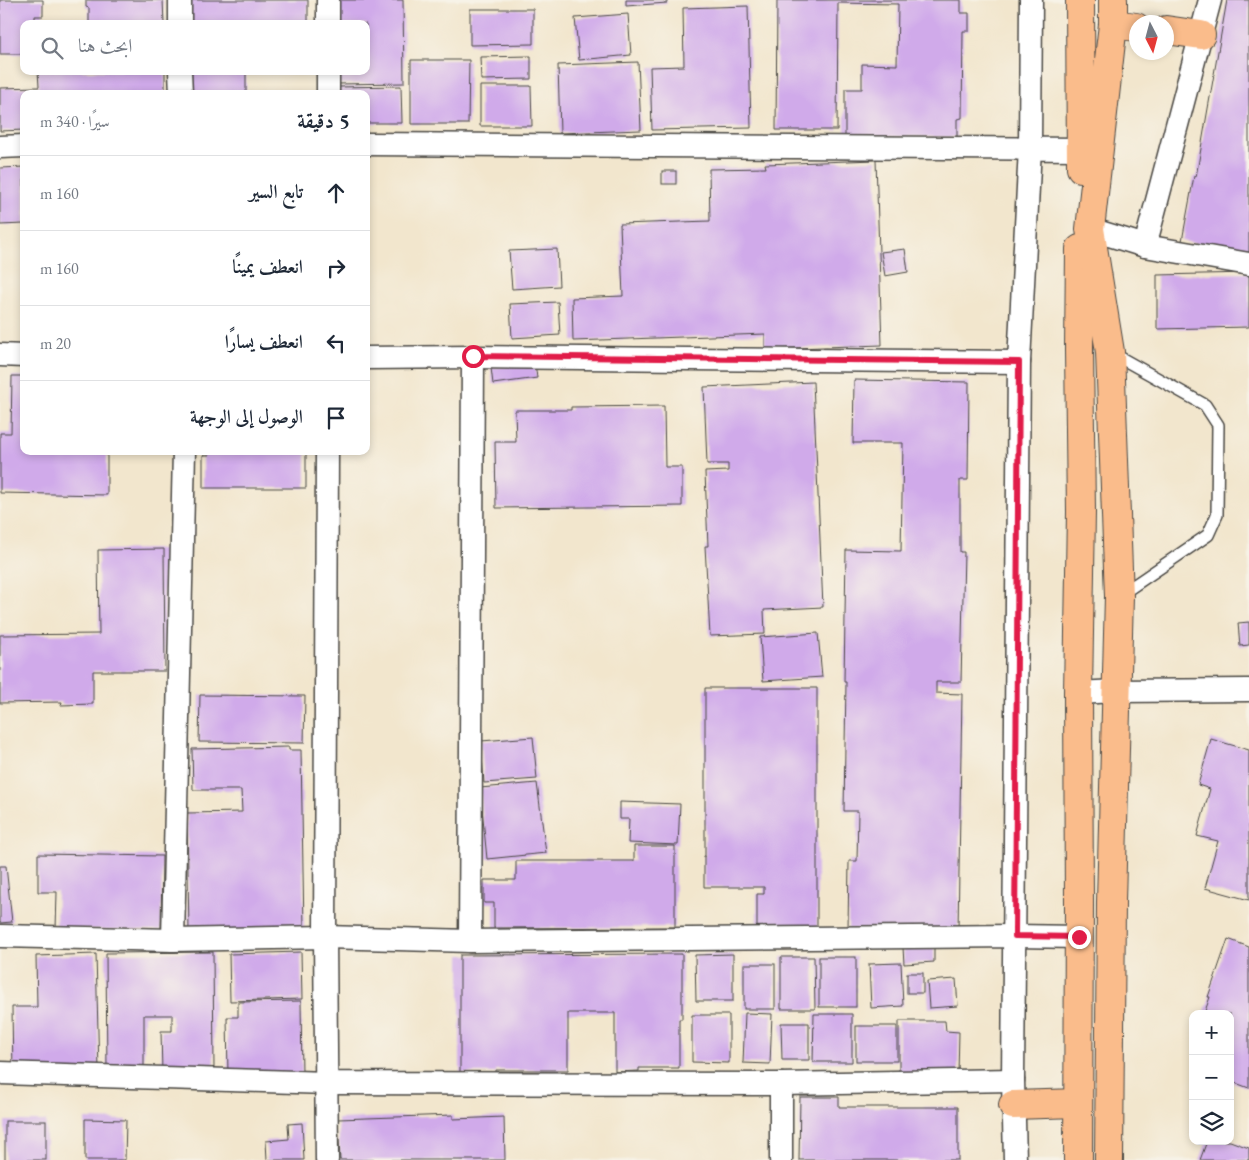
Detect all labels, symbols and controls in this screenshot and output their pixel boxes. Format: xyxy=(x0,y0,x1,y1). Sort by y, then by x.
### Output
north arrow xyxy=(1129,15,1174,60)
search box xyxy=(20,20,370,75)
text: ابحث هنا xyxy=(78,33,132,58)
icon: search xyxy=(38,34,66,62)
text: 5 دقيقة xyxy=(297,107,350,134)
text: سيرًا · 340 m xyxy=(40,111,110,132)
text: تابع السير xyxy=(249,179,303,204)
icon: ahead xyxy=(322,179,350,207)
text: 160 m xyxy=(40,183,79,204)
text: انعطف يمينًا xyxy=(232,254,303,279)
icon: right xyxy=(322,254,350,282)
text: 160 m xyxy=(40,258,79,279)
text: انعطف يسارًا xyxy=(225,329,303,354)
icon: left xyxy=(322,329,350,357)
text: 20 m xyxy=(40,333,71,354)
route start xyxy=(462,345,485,368)
text: الوصول إلى الوجهة xyxy=(190,404,303,429)
icon: arrive xyxy=(322,404,350,432)
route end xyxy=(1068,926,1091,949)
map controls xyxy=(1189,1010,1234,1145)
button: + xyxy=(1189,1010,1234,1055)
button: − xyxy=(1189,1055,1234,1100)
button: layers xyxy=(1189,1100,1234,1145)

